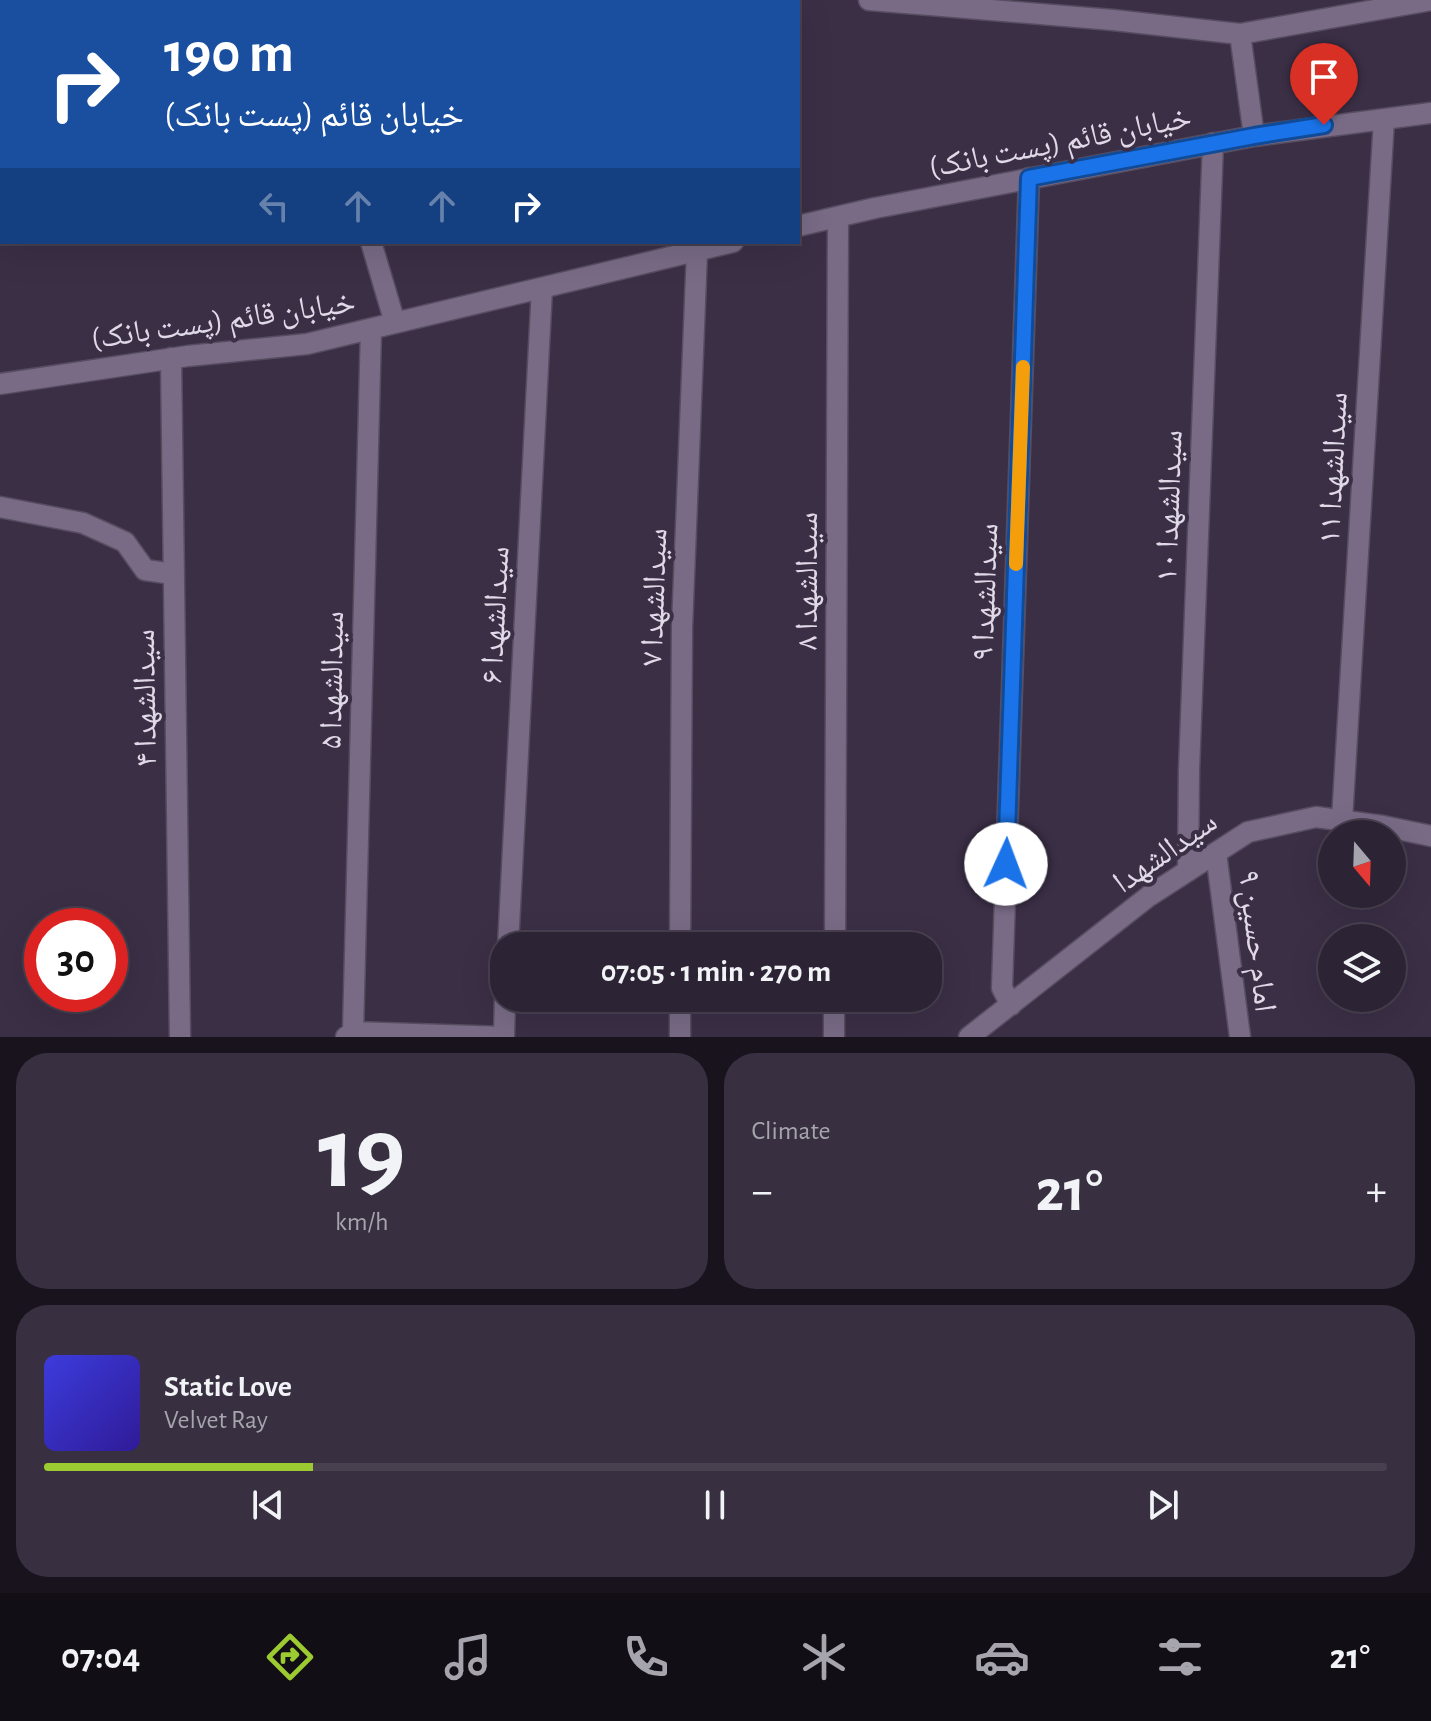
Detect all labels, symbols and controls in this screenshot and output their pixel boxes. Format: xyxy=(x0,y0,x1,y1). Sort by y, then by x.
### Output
text: 190 m xyxy=(164,26,294,82)
icon: right xyxy=(32,32,136,136)
pin xyxy=(1290,43,1358,125)
icon: arrive xyxy=(1302,55,1346,99)
text: خیابان قائم (پست بانک) xyxy=(164,97,464,133)
street label: خیابان قائم (پست بانک) xyxy=(926,101,1195,187)
icon: left xyxy=(252,184,296,228)
icon: ahead xyxy=(336,184,380,228)
icon: ahead xyxy=(420,184,464,228)
icon: right xyxy=(504,184,548,228)
street label: خیابان قائم (پست بانک) xyxy=(89,286,358,358)
street label: سیدالشهدا ۱۱ xyxy=(1313,391,1354,545)
street label: سیدالشهدا ۱۰ xyxy=(1150,429,1189,583)
street label: سیدالشهدا ۸ xyxy=(791,512,824,650)
street label: سیدالشهدا ۹ xyxy=(967,522,1004,662)
street label: سیدالشهدا ۷ xyxy=(636,527,673,667)
street label: سیدالشهدا ۶ xyxy=(475,545,516,685)
street label: سیدالشهدا ۵ xyxy=(315,611,350,749)
street label: سیدالشهدا ۴ xyxy=(128,629,163,767)
street label: سیدالشهدا xyxy=(1107,805,1223,900)
north arrow xyxy=(1318,820,1406,908)
map controls xyxy=(1318,820,1406,1012)
position arrow xyxy=(964,822,1048,906)
street label: امام حسين ۹ xyxy=(1228,868,1282,1014)
speed limit sign: 30 xyxy=(24,908,128,1012)
button: layers xyxy=(1318,924,1406,1012)
text: 07:05 · 1 min · 270 m xyxy=(601,957,831,987)
text: 19 xyxy=(318,1103,406,1207)
text: Climate xyxy=(752,1118,830,1144)
text: 21° xyxy=(1036,1162,1103,1222)
text: − xyxy=(752,1170,773,1214)
text: + xyxy=(1366,1170,1387,1214)
text: km/h xyxy=(335,1209,389,1235)
text: Static Love xyxy=(164,1372,292,1402)
text: Velvet Ray xyxy=(164,1407,268,1433)
icon: previous xyxy=(246,1483,290,1527)
icon: pause xyxy=(693,1483,737,1527)
icon: next xyxy=(1141,1483,1185,1527)
icon: directions xyxy=(262,1629,318,1685)
icon: music xyxy=(440,1629,496,1685)
icon: phone xyxy=(618,1629,674,1685)
icon: climate xyxy=(796,1629,852,1685)
icon: car xyxy=(974,1629,1030,1685)
icon: filters xyxy=(1152,1629,1208,1685)
text: 07:04 xyxy=(61,1639,140,1675)
text: 21° xyxy=(1329,1639,1370,1675)

